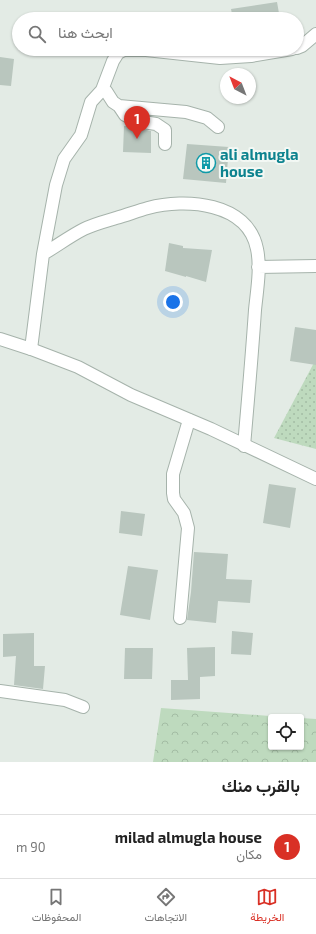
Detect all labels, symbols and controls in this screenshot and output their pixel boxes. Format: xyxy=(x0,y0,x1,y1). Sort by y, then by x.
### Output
search box xyxy=(12,12,304,56)
icon: search xyxy=(26,23,48,45)
text: ابحث هنا xyxy=(58,23,113,41)
north arrow xyxy=(220,68,256,104)
pin: 1 xyxy=(124,106,150,139)
place label: ali almugla house xyxy=(220,145,299,180)
building icon: ali almugla house xyxy=(195,152,217,174)
your location xyxy=(163,292,183,312)
map controls xyxy=(268,714,304,750)
button: locate xyxy=(268,714,304,750)
text: بالقرب منك xyxy=(222,775,300,795)
text: milad almugla house xyxy=(115,828,262,846)
text: 90 m xyxy=(16,839,46,855)
text: 1 xyxy=(284,839,290,855)
text: مكان xyxy=(236,846,262,862)
tab: المحفوظات xyxy=(32,886,81,927)
tab: الاتجاهات xyxy=(144,886,187,927)
tab: الخريطة xyxy=(250,886,284,927)

